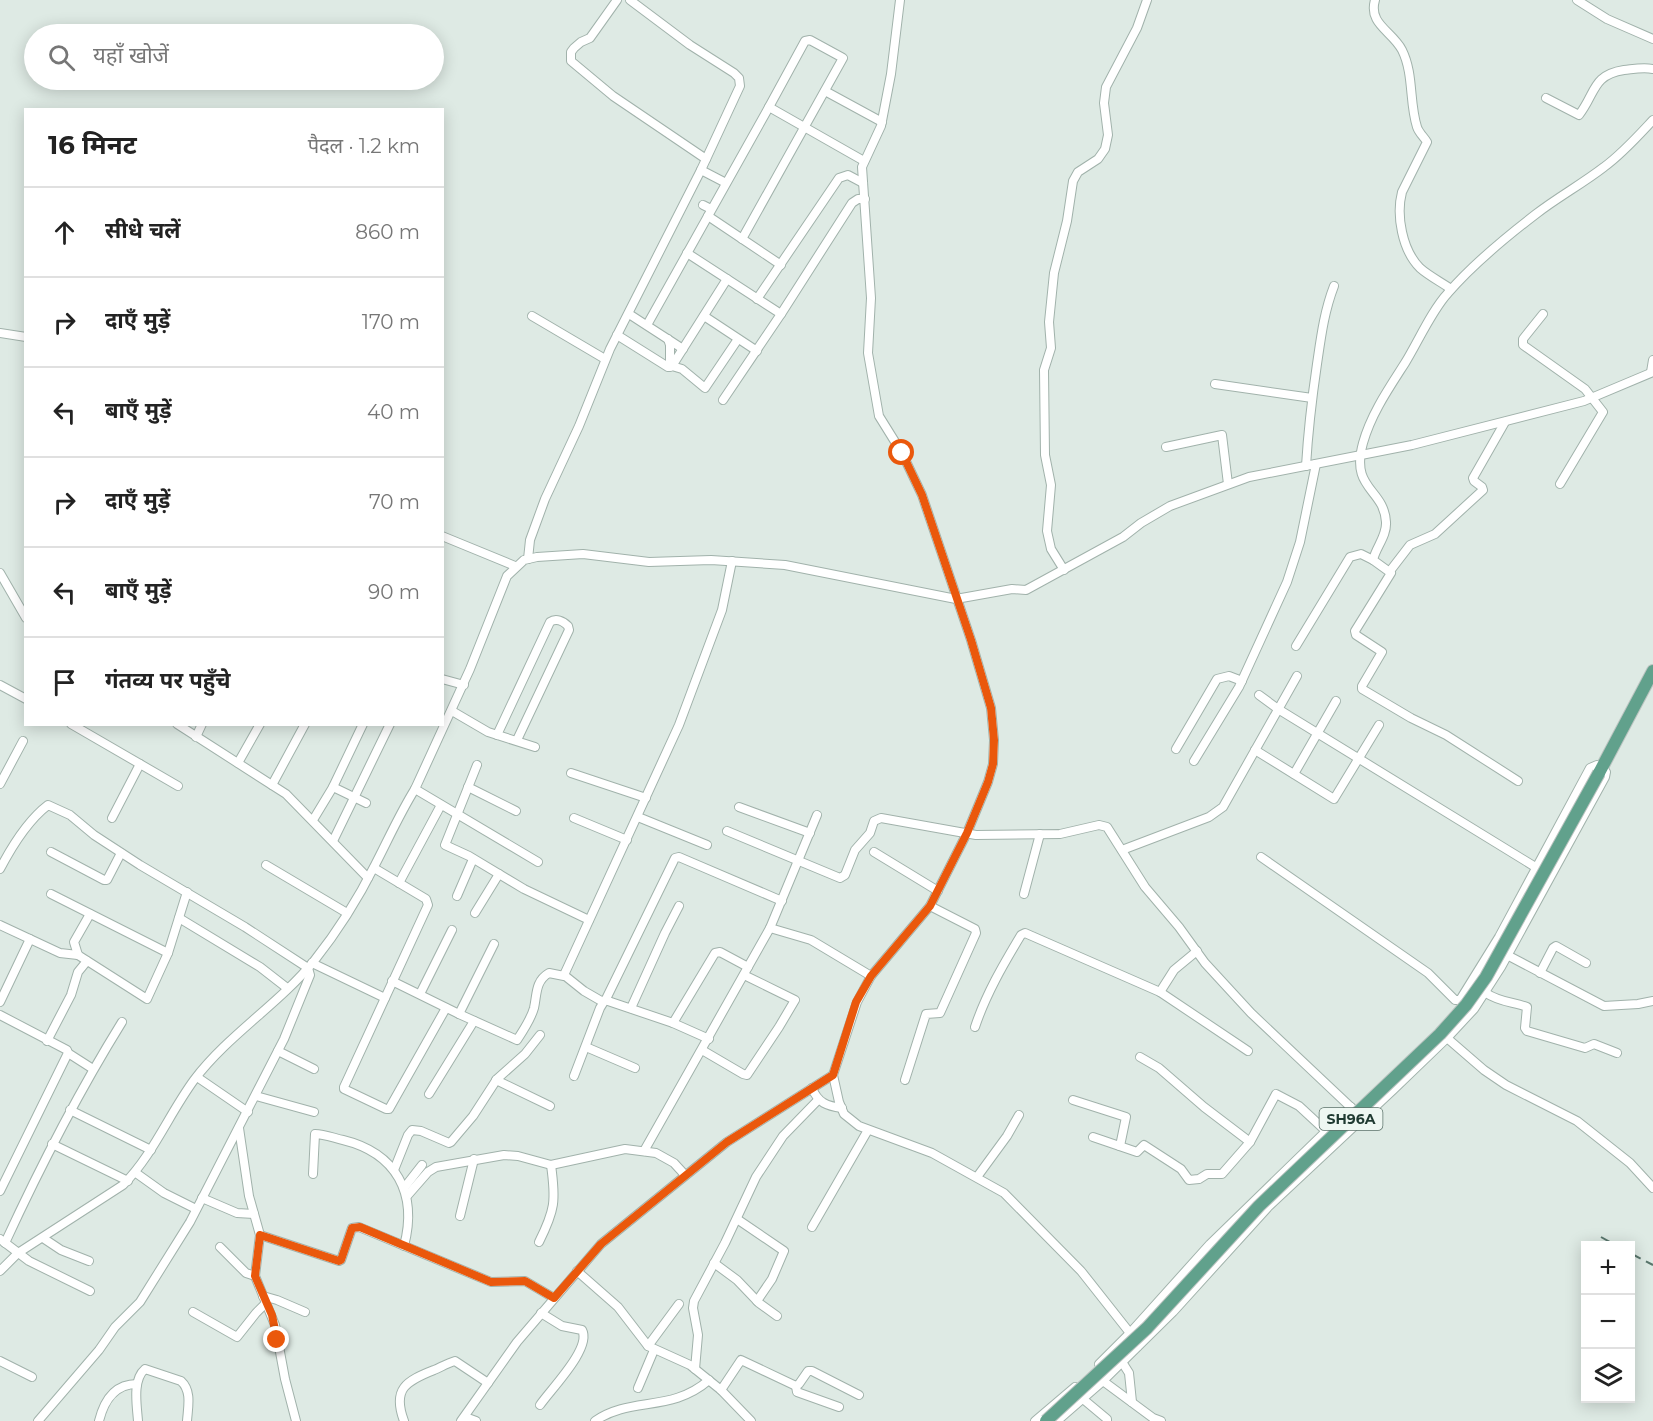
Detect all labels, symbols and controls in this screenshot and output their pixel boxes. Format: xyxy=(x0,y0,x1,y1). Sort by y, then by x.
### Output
search box xyxy=(24,24,444,90)
icon: search xyxy=(45,41,78,74)
text: यहाँ खोजें xyxy=(93,42,169,69)
text: 16 मिनट xyxy=(48,129,137,161)
text: पैदल · 1.2 km xyxy=(308,134,420,158)
icon: ahead xyxy=(48,216,81,249)
text: सीधे चलें xyxy=(105,217,181,244)
text: 860 m xyxy=(355,220,420,244)
icon: right xyxy=(48,306,81,339)
text: दाएँ मुड़ें xyxy=(105,307,170,334)
text: 170 m xyxy=(362,310,420,334)
icon: left xyxy=(48,396,81,429)
text: बाएँ मुड़ें xyxy=(105,397,172,424)
text: 40 m xyxy=(367,400,420,424)
route start xyxy=(888,439,914,465)
icon: right xyxy=(48,486,81,519)
text: दाएँ मुड़ें xyxy=(105,487,170,514)
text: 70 m xyxy=(369,490,420,514)
icon: left xyxy=(48,576,81,609)
text: बाएँ मुड़ें xyxy=(105,577,172,604)
text: 90 m xyxy=(368,580,420,604)
icon: arrive xyxy=(48,666,81,699)
text: गंतव्य पर पहुँचे xyxy=(105,667,231,694)
road number: SH96A xyxy=(1320,1108,1382,1130)
map controls xyxy=(1581,1241,1635,1403)
button: + xyxy=(1581,1241,1635,1295)
button: − xyxy=(1581,1295,1635,1349)
route end xyxy=(263,1326,289,1352)
button: layers xyxy=(1581,1349,1635,1403)

